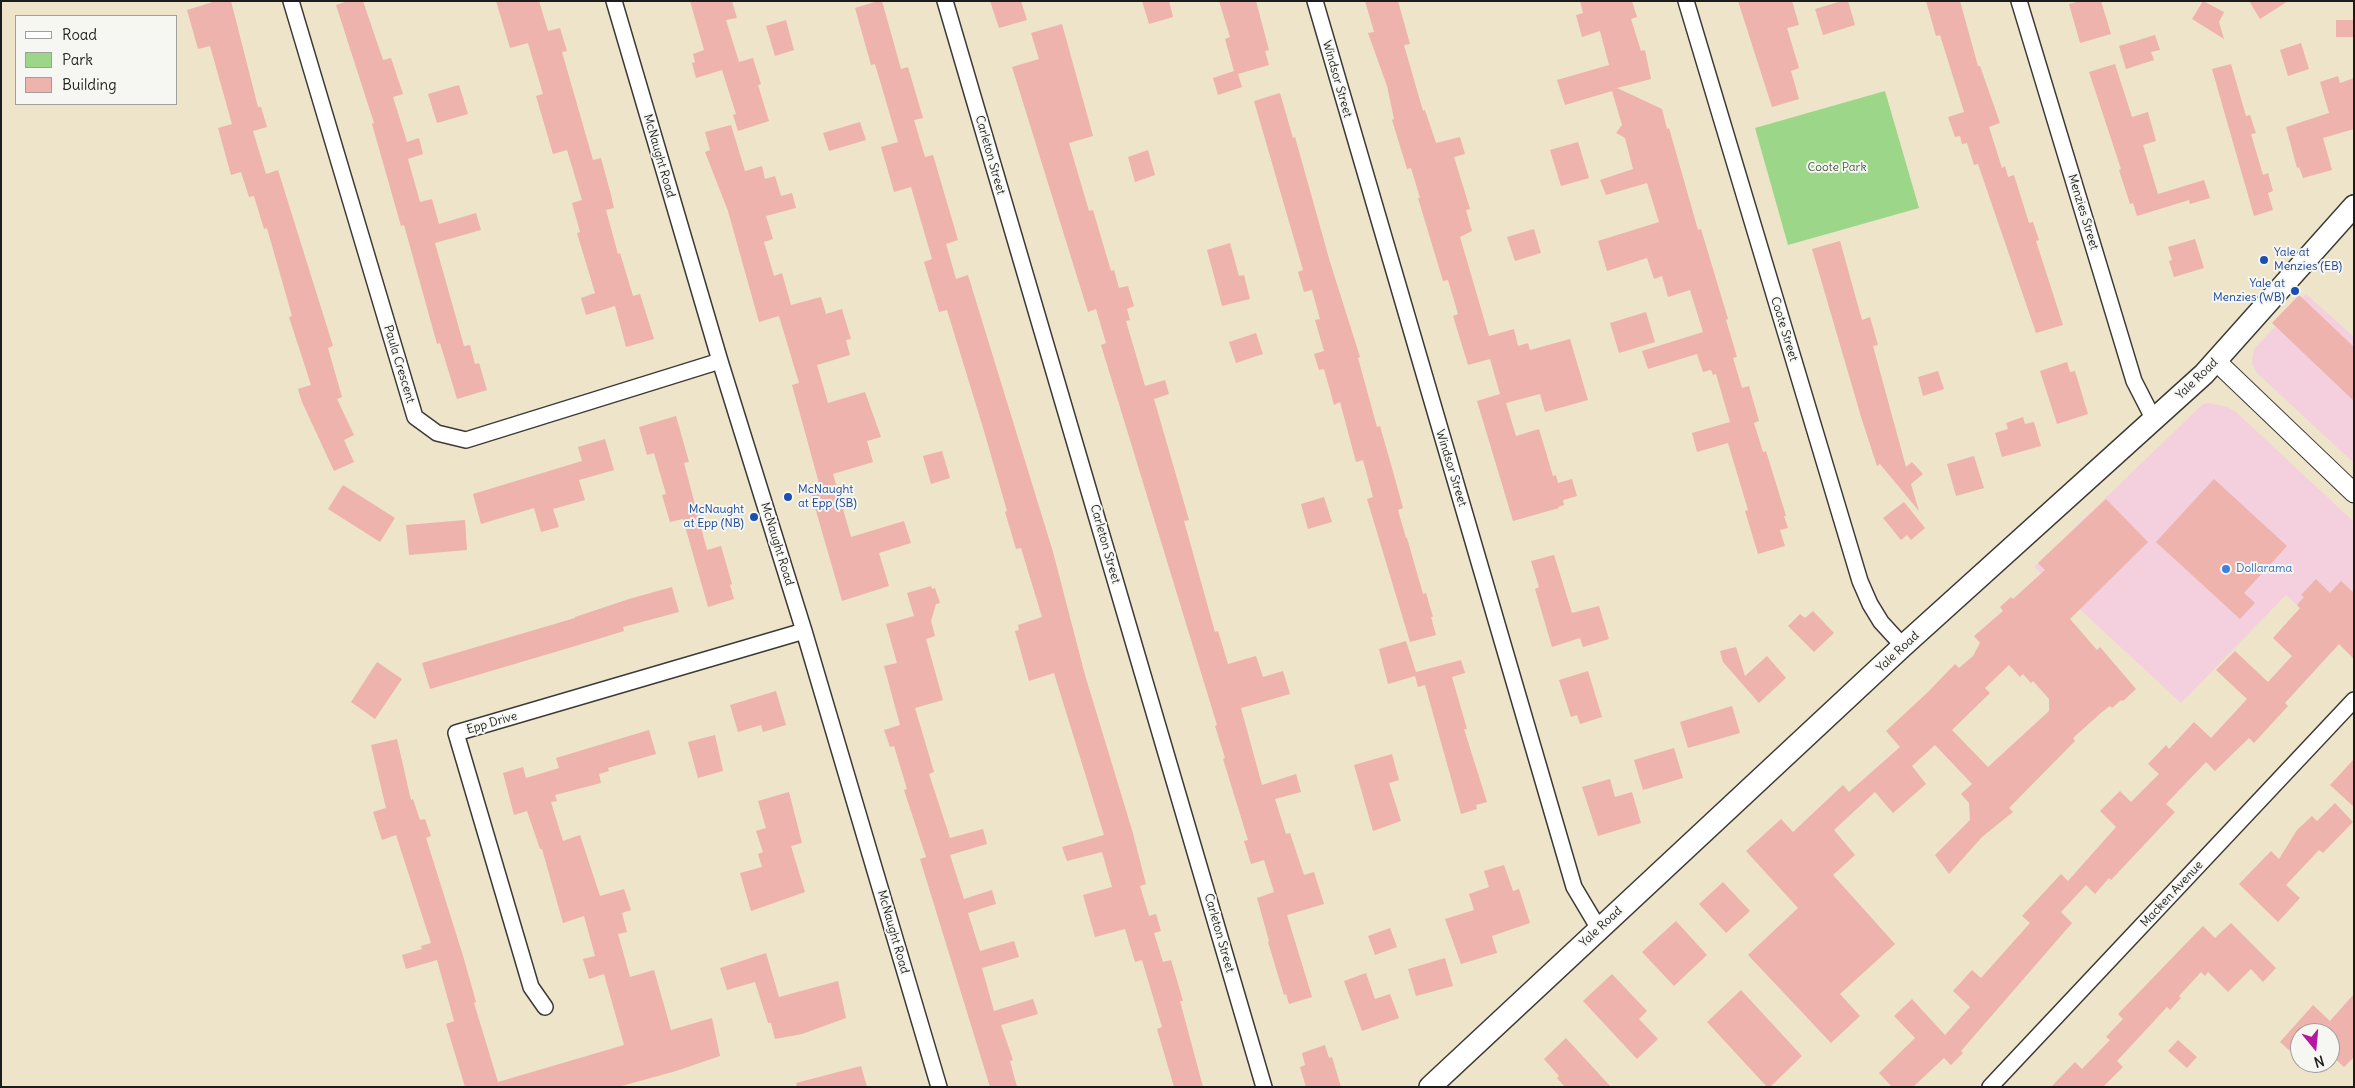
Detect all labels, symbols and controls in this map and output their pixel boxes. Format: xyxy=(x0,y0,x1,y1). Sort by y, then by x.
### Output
legend xyxy=(15,15,178,105)
text: Road xyxy=(62,25,97,44)
street label: Windsor Street xyxy=(1319,39,1355,119)
text: Park xyxy=(62,50,93,69)
text: Building xyxy=(62,75,117,94)
street label: McNaught Road xyxy=(640,113,678,199)
street label: Carleton Street xyxy=(972,114,1008,196)
park label: Coote Park xyxy=(1807,161,1867,175)
street label: Menzies Street xyxy=(2065,172,2101,252)
place label: Yale at Menzies (EB) xyxy=(2274,246,2342,274)
marker: Yale at Menzies (EB) xyxy=(2258,254,2270,266)
place label: Yale at Menzies (WB) xyxy=(2213,277,2285,305)
marker: Yale at Menzies (WB) xyxy=(2289,285,2301,297)
street label: Coote Street xyxy=(1767,295,1801,363)
street label: Paula Crescent xyxy=(380,323,418,405)
street label: Yale Road xyxy=(2173,355,2221,403)
street label: Windsor Street xyxy=(1432,428,1470,508)
place label: McNaught at Epp (SB) xyxy=(798,483,857,511)
marker: McNaught at Epp (SB) xyxy=(782,491,794,503)
street label: McNaught Road xyxy=(758,501,796,587)
place label: McNaught at Epp (NB) xyxy=(684,503,744,531)
street label: Carleton Street xyxy=(1087,503,1123,585)
marker: McNaught at Epp (NB) xyxy=(748,511,760,523)
place label: Dollarama xyxy=(2236,562,2292,576)
marker: Dollarama xyxy=(2220,563,2232,575)
street label: Yale Road xyxy=(1874,629,1922,675)
street label: Epp Drive xyxy=(465,709,519,737)
street label: Macken Avenue xyxy=(2138,858,2206,930)
street label: McNaught Road xyxy=(874,889,912,975)
street label: Carleton Street xyxy=(1201,892,1237,974)
street label: Yale Road xyxy=(1577,904,1625,950)
north arrow xyxy=(2290,1023,2340,1073)
text: N xyxy=(2312,1051,2326,1071)

